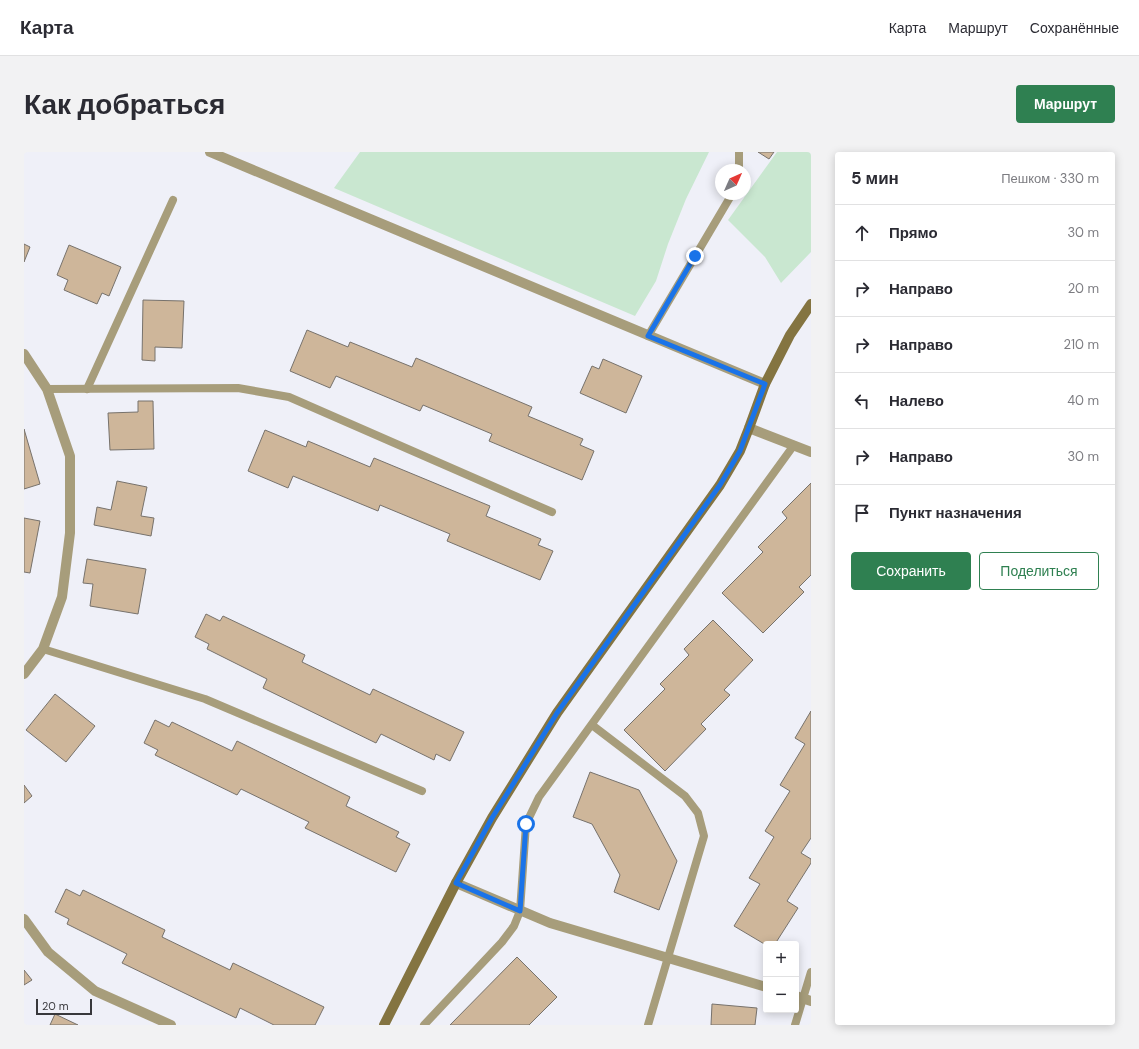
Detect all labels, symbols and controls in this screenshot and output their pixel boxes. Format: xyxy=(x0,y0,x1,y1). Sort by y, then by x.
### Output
text: Карта xyxy=(20,15,74,40)
text: Карта xyxy=(889,19,926,37)
text: Маршрут xyxy=(948,19,1008,37)
text: Сохранённые xyxy=(1030,19,1119,37)
button: Маршрут xyxy=(1016,85,1115,123)
text: Как добраться xyxy=(24,86,225,123)
north arrow xyxy=(715,164,751,200)
text: 5 мин xyxy=(851,167,899,189)
text: Пешком · 330 m xyxy=(1001,170,1099,187)
icon: ahead xyxy=(851,222,873,244)
text: Прямо xyxy=(889,223,938,243)
text: 30 m xyxy=(1067,224,1099,241)
route end xyxy=(686,247,704,265)
icon: right xyxy=(851,278,873,300)
text: Направо xyxy=(889,279,953,299)
text: 20 m xyxy=(1068,280,1099,297)
icon: right xyxy=(851,334,873,356)
text: Направо xyxy=(889,335,953,355)
text: 210 m xyxy=(1064,336,1099,353)
icon: left xyxy=(851,390,873,412)
text: Налево xyxy=(889,391,944,411)
text: 40 m xyxy=(1067,392,1099,409)
icon: right xyxy=(851,446,873,468)
text: Направо xyxy=(889,447,953,467)
text: 30 m xyxy=(1067,448,1099,465)
icon: arrive xyxy=(851,502,873,524)
text: Пункт назначения xyxy=(889,503,1022,523)
button: Сохранить xyxy=(851,552,971,590)
button: Поделиться xyxy=(979,552,1099,590)
route start xyxy=(517,815,535,833)
map controls xyxy=(763,941,799,1013)
button: + xyxy=(763,941,799,977)
button: − xyxy=(763,977,799,1013)
scale bar xyxy=(36,997,92,1016)
text: 20 m xyxy=(42,999,68,1013)

